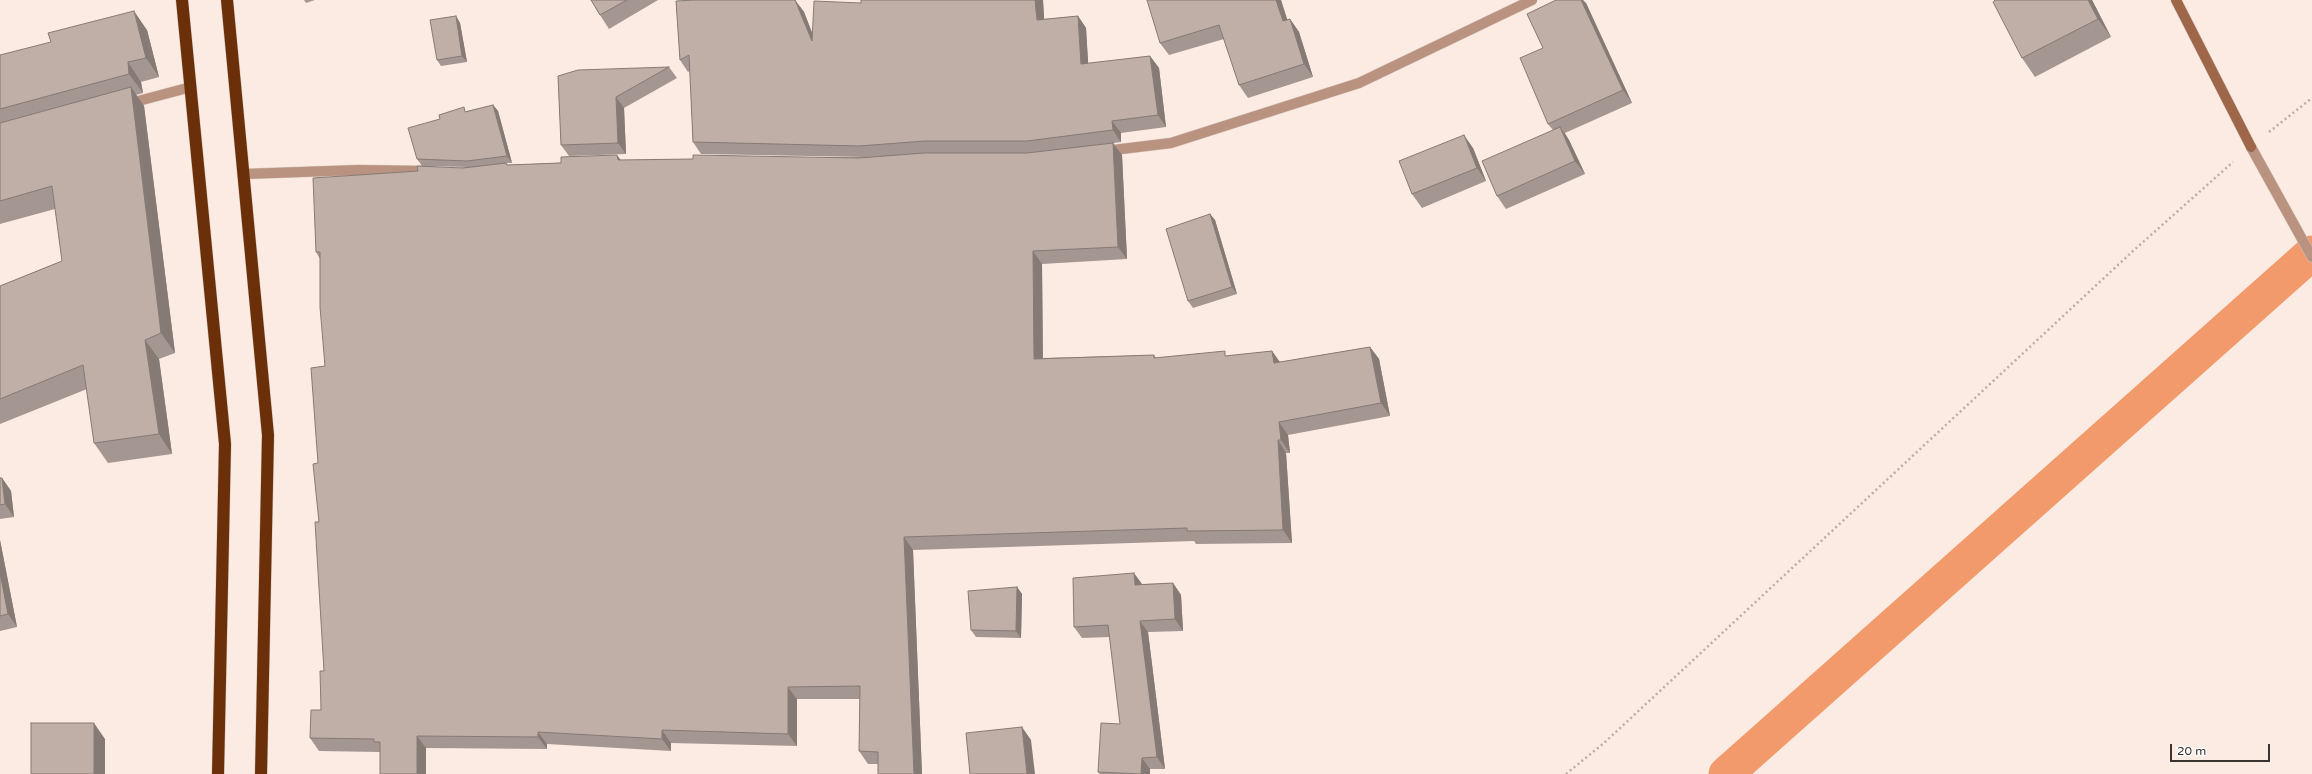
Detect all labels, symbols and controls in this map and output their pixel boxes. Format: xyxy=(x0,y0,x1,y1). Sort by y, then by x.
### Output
scale bar xyxy=(2172,736,2272,762)
text: 20 m xyxy=(2177,744,2206,758)

